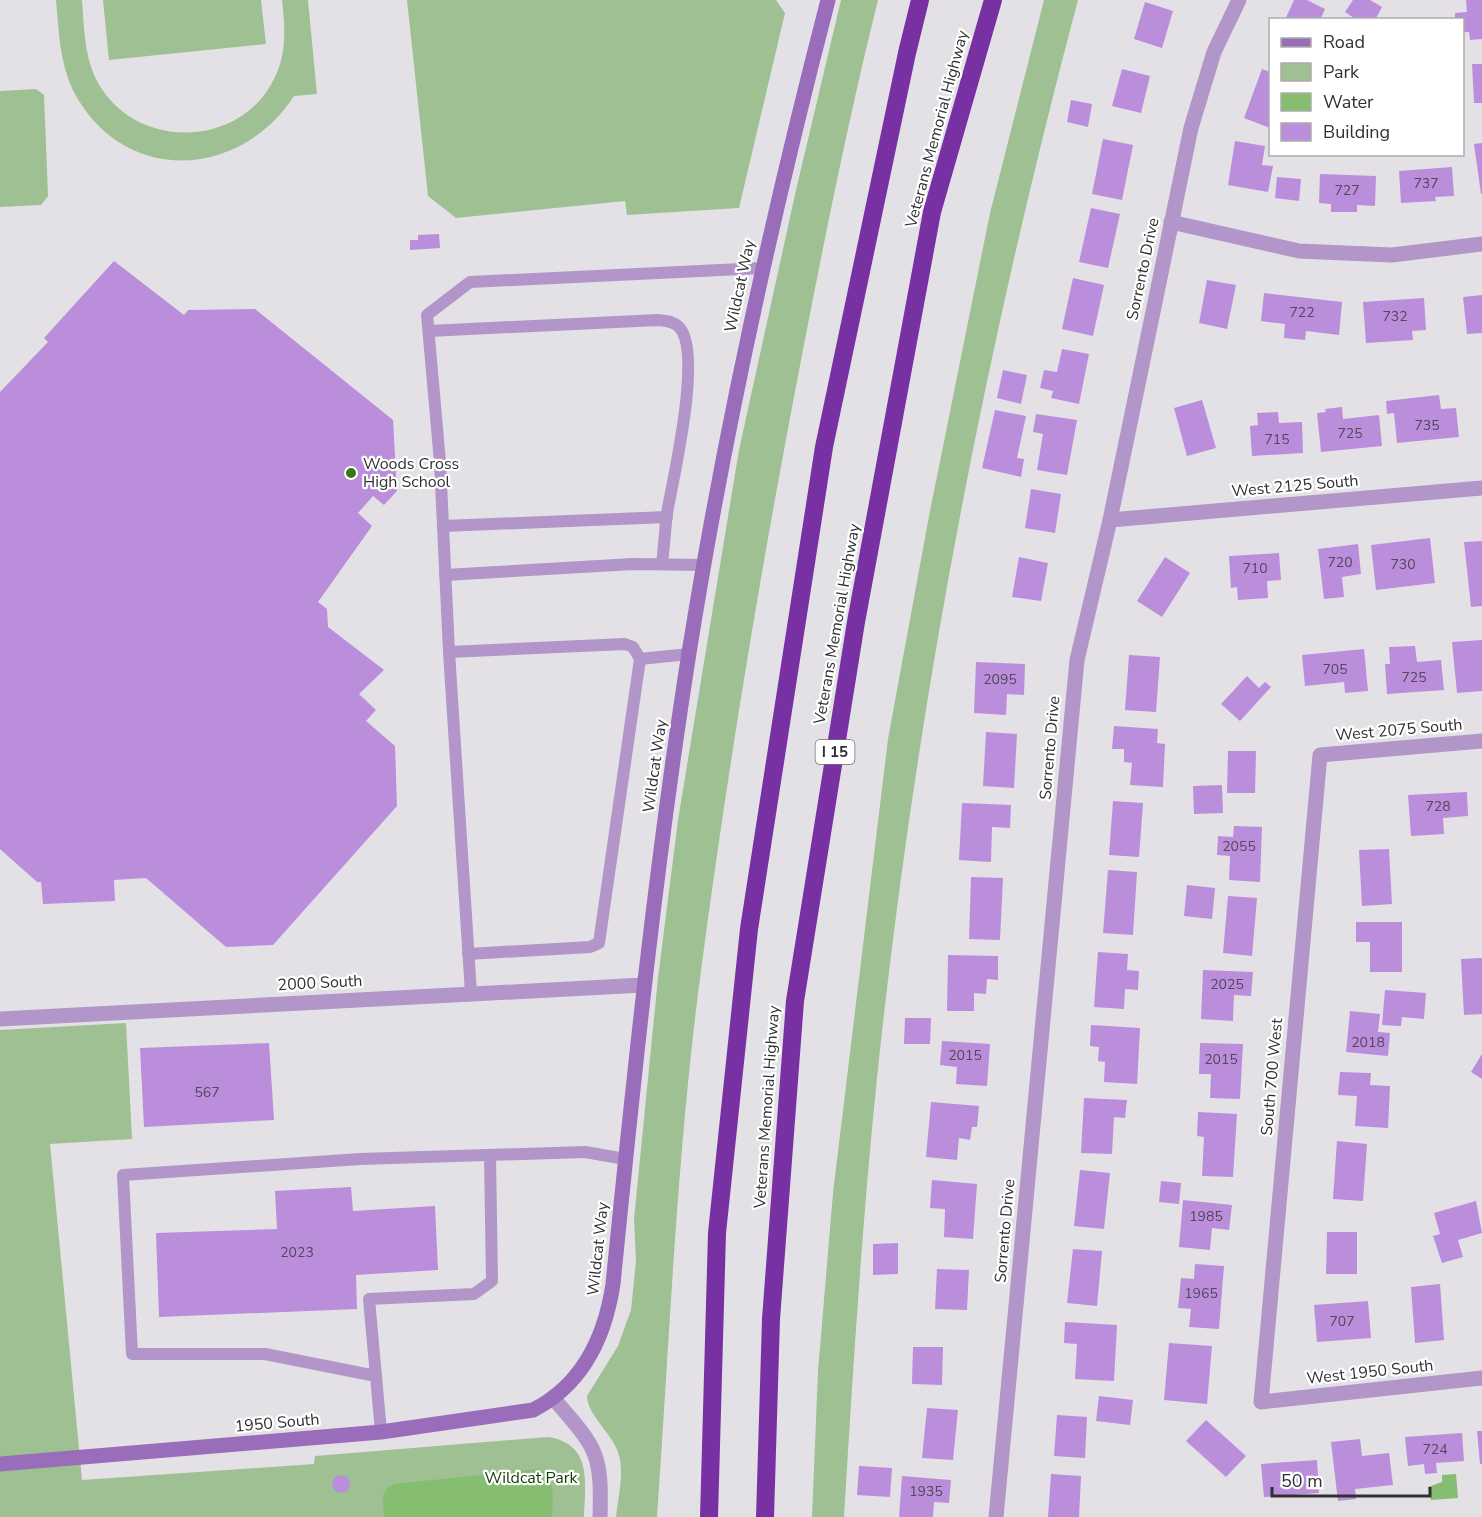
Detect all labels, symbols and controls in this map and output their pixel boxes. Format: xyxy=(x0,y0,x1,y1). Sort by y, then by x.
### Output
legend xyxy=(1269,18,1464,156)
street label: Veterans Memorial Highway xyxy=(900,27,974,231)
text: Road xyxy=(1323,30,1365,54)
text: Park xyxy=(1323,60,1360,84)
text: Water xyxy=(1323,90,1374,114)
text: Building xyxy=(1323,120,1390,144)
house number: 737 xyxy=(1413,174,1439,193)
house number: 727 xyxy=(1334,181,1360,200)
street label: Sorrento Drive xyxy=(1121,216,1165,322)
street label: Wildcat Way xyxy=(719,237,761,334)
house number: 722 xyxy=(1289,303,1315,322)
house number: 732 xyxy=(1382,307,1408,326)
house number: 735 xyxy=(1414,416,1440,435)
house number: 725 xyxy=(1337,424,1363,443)
house number: 715 xyxy=(1264,430,1290,449)
place label: Woods Cross High School xyxy=(363,453,459,493)
marker: Woods Cross High School xyxy=(344,466,358,480)
street label: West 2125 South xyxy=(1231,469,1359,503)
street label: Veterans Memorial Highway xyxy=(808,521,866,727)
house number: 720 xyxy=(1327,553,1353,572)
house number: 730 xyxy=(1390,555,1416,574)
house number: 710 xyxy=(1242,559,1268,578)
house number: 705 xyxy=(1322,660,1348,679)
house number: 725 xyxy=(1401,668,1427,687)
house number: 2095 xyxy=(983,670,1017,689)
street label: Sorrento Drive xyxy=(1035,695,1065,801)
street label: West 2075 South xyxy=(1335,713,1463,747)
street label: Wildcat Way xyxy=(638,717,673,814)
road number: I 15 xyxy=(816,740,854,764)
house number: 728 xyxy=(1425,797,1451,816)
house number: 2055 xyxy=(1222,837,1256,856)
street label: 2000 South xyxy=(277,970,363,996)
house number: 2025 xyxy=(1210,975,1244,994)
street label: Veterans Memorial Highway xyxy=(749,1004,785,1210)
street label: South 700 West xyxy=(1256,1017,1288,1137)
house number: 2018 xyxy=(1351,1033,1385,1052)
house number: 2015 xyxy=(948,1046,982,1065)
house number: 2015 xyxy=(1204,1050,1238,1069)
house number: 567 xyxy=(194,1083,220,1102)
street label: Sorrento Drive xyxy=(990,1178,1020,1284)
street label: Wildcat Way xyxy=(582,1200,614,1297)
house number: 1985 xyxy=(1189,1207,1223,1226)
house number: 2023 xyxy=(280,1243,314,1262)
house number: 1965 xyxy=(1184,1284,1218,1303)
house number: 707 xyxy=(1329,1312,1355,1331)
street label: West 1950 South xyxy=(1305,1354,1435,1390)
street label: 1950 South xyxy=(234,1408,320,1438)
house number: 724 xyxy=(1422,1440,1448,1459)
scale bar xyxy=(1272,1460,1430,1498)
park label: Wildcat Park xyxy=(485,1467,578,1489)
text: 50 m xyxy=(1281,1469,1323,1493)
house number: 1935 xyxy=(909,1482,943,1501)

